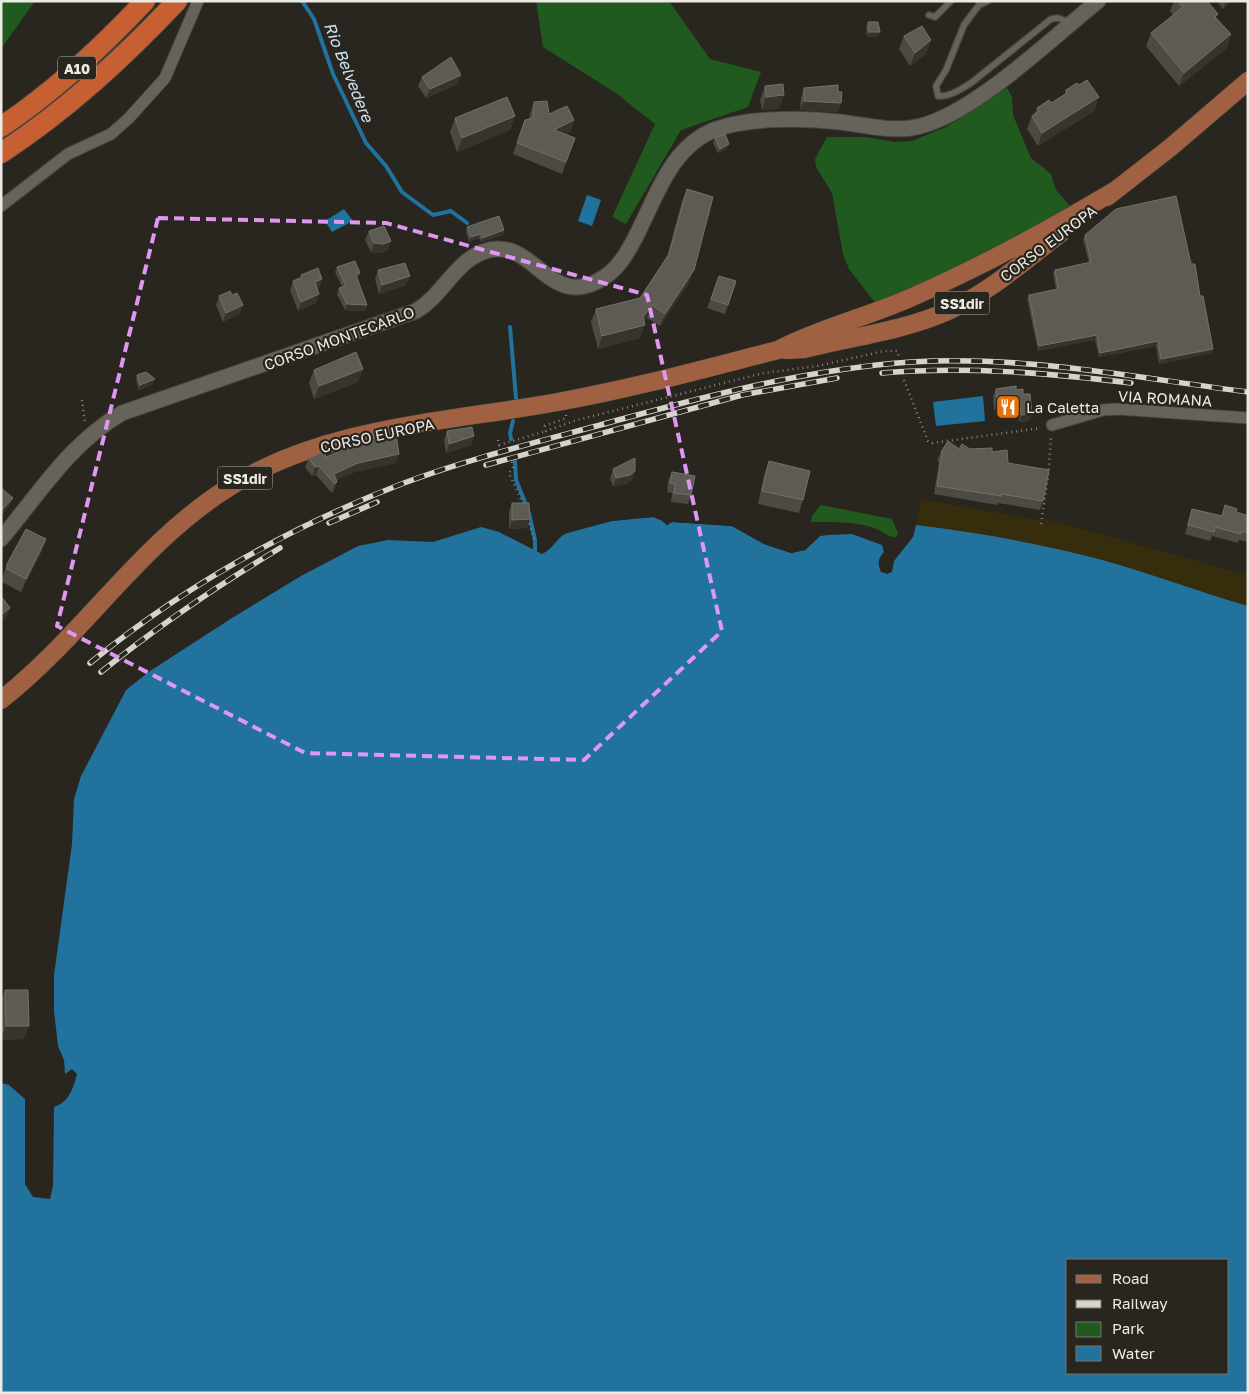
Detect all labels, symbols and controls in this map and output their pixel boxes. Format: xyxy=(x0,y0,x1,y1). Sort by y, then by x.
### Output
water label: Rio Belvedere xyxy=(320,19,379,126)
road number: A10 xyxy=(58,56,96,80)
street label: CORSO EUROPA xyxy=(996,201,1100,285)
road number: SS1dir xyxy=(934,292,990,314)
street label: CORSO MONTECARLO xyxy=(261,302,417,374)
street label: VIA ROMANA xyxy=(1117,387,1213,409)
restaurant icon: La Caletta xyxy=(995,394,1021,420)
place label: La Caletta xyxy=(1026,398,1099,416)
street label: CORSO EUROPA xyxy=(318,414,436,456)
road number: SS1dir xyxy=(218,466,272,489)
legend xyxy=(1066,1259,1229,1374)
text: Road xyxy=(1112,1269,1149,1287)
text: Railway xyxy=(1112,1294,1168,1312)
text: Park xyxy=(1112,1319,1145,1337)
text: Water xyxy=(1112,1344,1155,1362)

